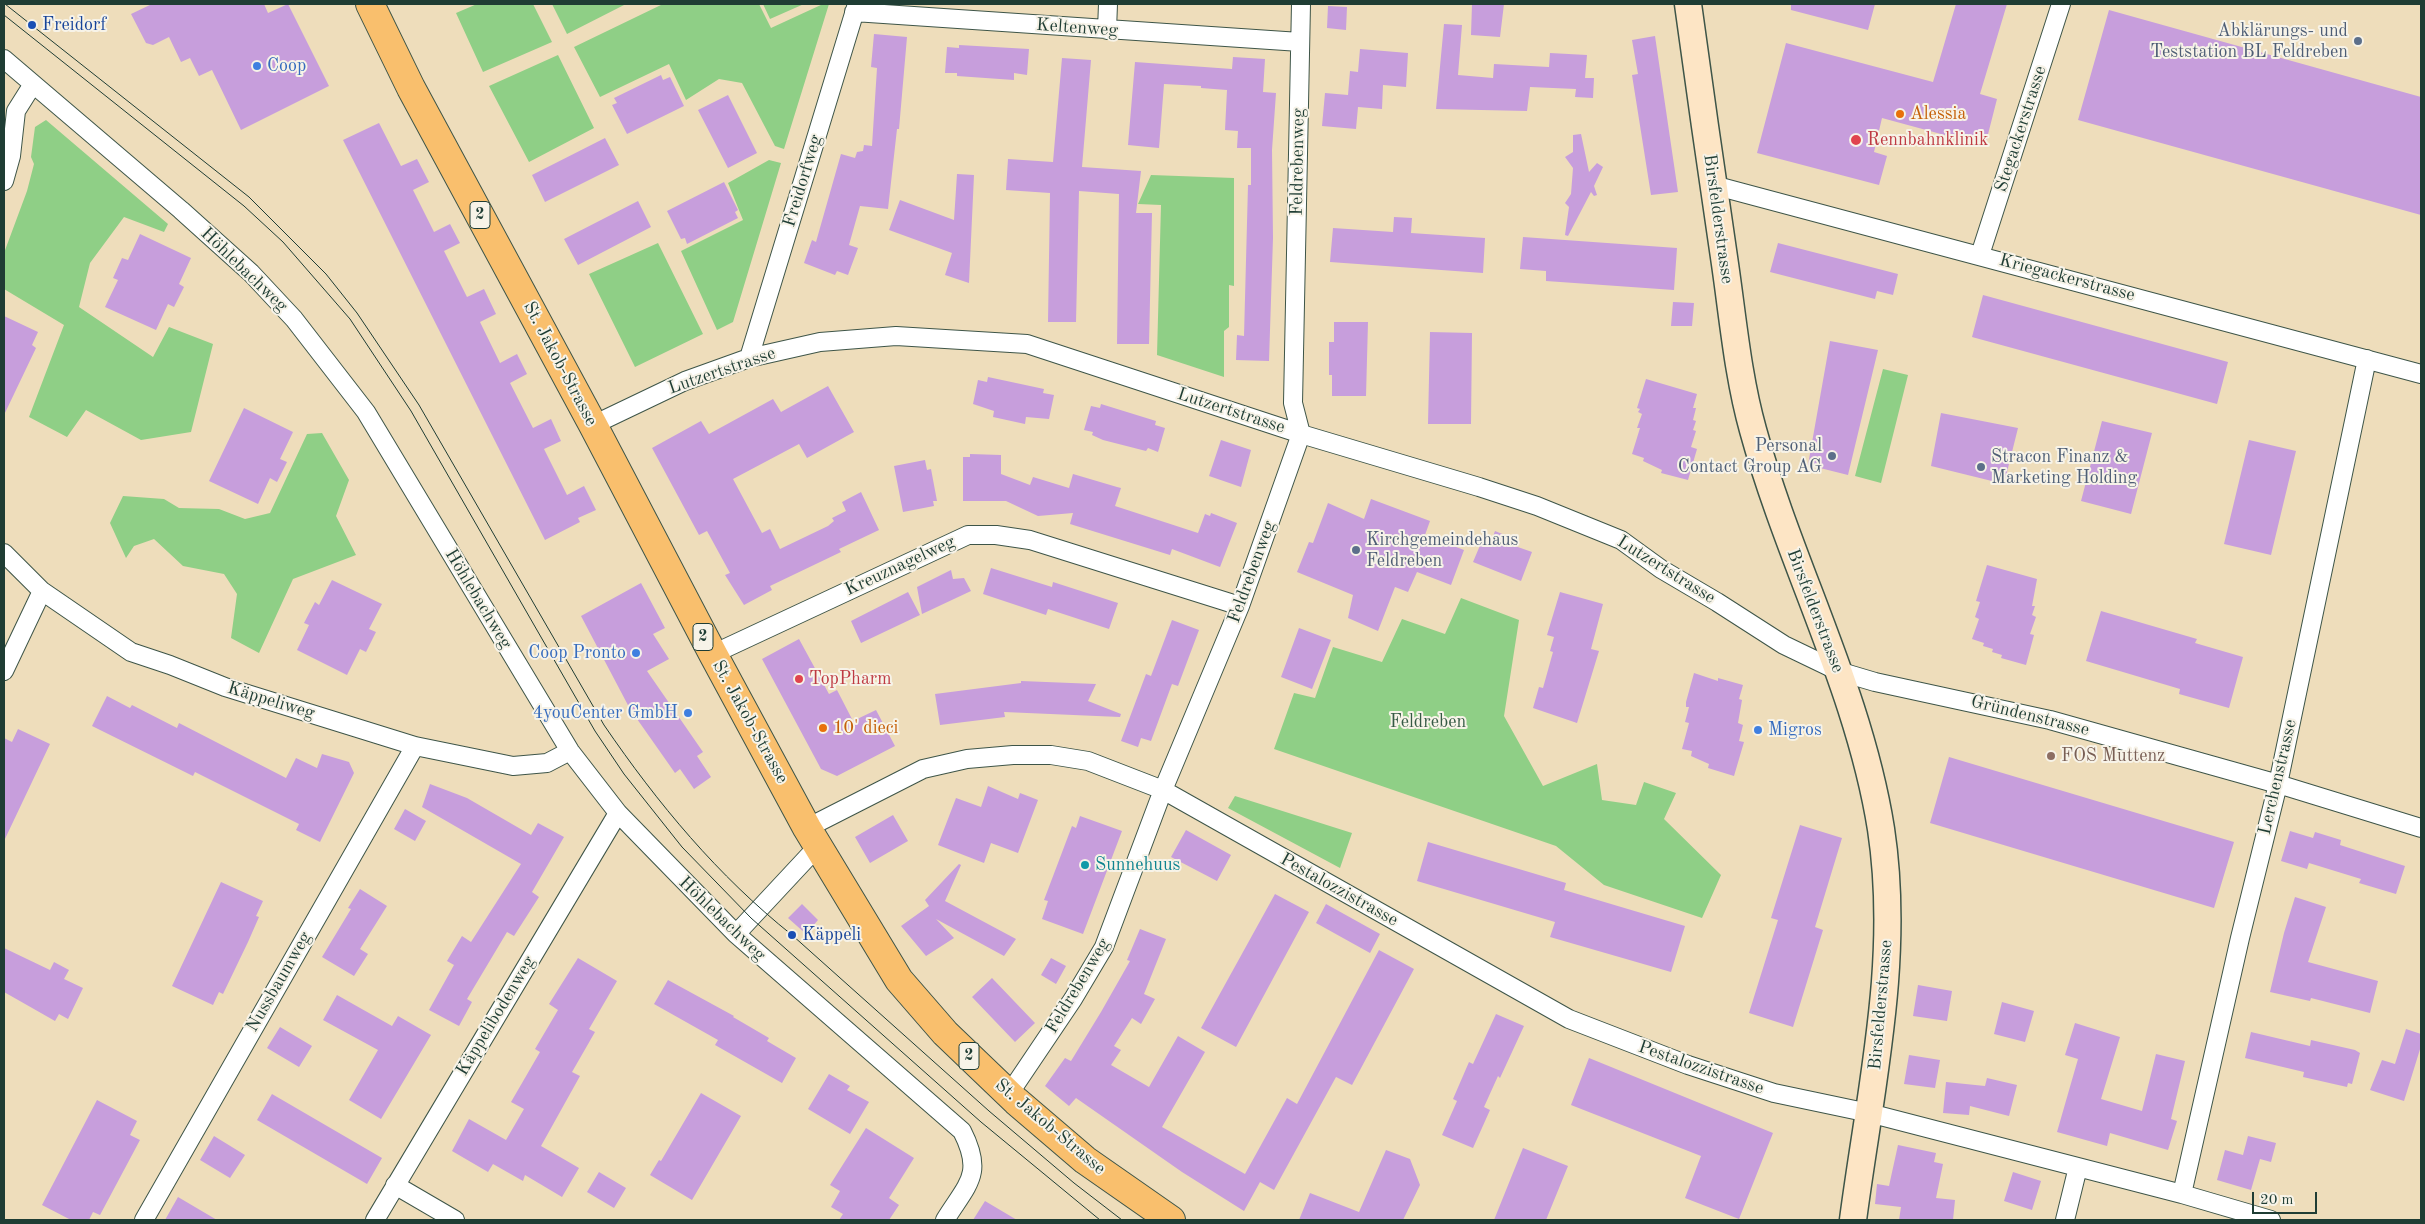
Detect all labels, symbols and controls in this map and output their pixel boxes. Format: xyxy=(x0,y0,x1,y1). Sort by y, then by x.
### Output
place label: Freidorf xyxy=(42,14,106,36)
street label: Keltenweg xyxy=(1035,14,1119,42)
marker: Freidorf xyxy=(26,19,38,31)
place label: Abklärungs- und Teststation BL Feldreben xyxy=(2150,20,2348,62)
marker: Abklärungs- und Teststation BL Feldreben xyxy=(2352,35,2364,47)
place label: Coop xyxy=(267,55,306,77)
marker: Coop xyxy=(251,60,263,72)
street label: Stegackerstrasse xyxy=(1990,63,2052,195)
place label: Alessia xyxy=(1910,103,1966,125)
street label: Feldrebenweg xyxy=(1286,108,1310,216)
marker: Alessia xyxy=(1894,108,1906,120)
place label: Rennbahnklinik xyxy=(1867,129,1988,151)
street label: Freidorfweg xyxy=(779,132,827,230)
marker: Rennbahnklinik xyxy=(1849,133,1863,147)
street label: Birsfelderstrasse xyxy=(1698,153,1738,285)
road number: 2 xyxy=(470,202,490,228)
street label: Höhlebachweg xyxy=(196,223,292,317)
street label: Kriegackerstrasse xyxy=(1997,249,2137,307)
street label: St. Jakob-Strasse xyxy=(518,298,602,430)
street label: Lutzertstrasse xyxy=(665,343,779,399)
street label: Lutzertstrasse xyxy=(1174,383,1288,439)
place label: Personal Contact Group AG xyxy=(1678,435,1822,478)
place label: Stracon Finanz & Marketing Holding xyxy=(1991,446,2137,488)
marker: Personal Contact Group AG xyxy=(1826,450,1838,462)
marker: Stracon Finanz & Marketing Holding xyxy=(1975,461,1987,473)
street label: Feldrebenweg xyxy=(1223,518,1281,626)
place label: Kirchgemeindehaus Feldreben xyxy=(1366,529,1518,572)
street label: Kreuznagelweg xyxy=(841,531,959,601)
street label: Lutzertstrasse xyxy=(1613,531,1719,609)
marker: Kirchgemeindehaus Feldreben xyxy=(1350,544,1362,556)
street label: Höhlebachweg xyxy=(440,545,516,653)
street label: Birsfelderstrasse xyxy=(1781,546,1849,676)
road number: 2 xyxy=(693,624,713,650)
place label: Coop Pronto xyxy=(528,642,626,664)
marker: Coop Pronto xyxy=(630,647,642,659)
street label: St. Jakob-Strasse xyxy=(707,656,793,788)
place label: TopPharm xyxy=(809,668,891,690)
marker: TopPharm xyxy=(793,673,805,685)
street label: Käppeliweg xyxy=(225,677,317,725)
street label: Gründenstrasse xyxy=(1969,691,2091,741)
place label: 4youCenter GmbH xyxy=(533,702,678,724)
marker: 4youCenter GmbH xyxy=(682,707,694,719)
park label: Feldreben xyxy=(1390,711,1466,733)
place label: 10' dieci xyxy=(833,717,898,739)
street label: Lerchenstrasse xyxy=(2254,717,2302,837)
place label: Migros xyxy=(1768,719,1822,741)
marker: 10' dieci xyxy=(817,722,829,734)
marker: Migros xyxy=(1752,724,1764,736)
place label: FOS Muttenz xyxy=(2061,745,2165,767)
marker: FOS Muttenz xyxy=(2045,750,2057,762)
street label: Pestalozzistrasse xyxy=(1276,849,1402,931)
place label: Sunnehuus xyxy=(1095,854,1180,876)
marker: Sunnehuus xyxy=(1079,859,1091,871)
street label: Höhlebachweg xyxy=(674,872,770,966)
place label: Käppeli xyxy=(802,924,861,946)
street label: Nussbaumweg xyxy=(242,928,316,1036)
marker: Käppeli xyxy=(786,929,798,941)
street label: Feldrebenweg xyxy=(1041,934,1115,1038)
street label: Birsfelderstrasse xyxy=(1865,939,1897,1071)
street label: Käppelibodenweg xyxy=(452,952,540,1080)
street label: Pestalozzistrasse xyxy=(1635,1036,1767,1100)
road number: 2 xyxy=(959,1042,979,1070)
street label: St. Jakob-Strasse xyxy=(990,1074,1110,1180)
scale bar xyxy=(2255,1182,2320,1214)
text: 20 m xyxy=(2260,1193,2294,1208)

